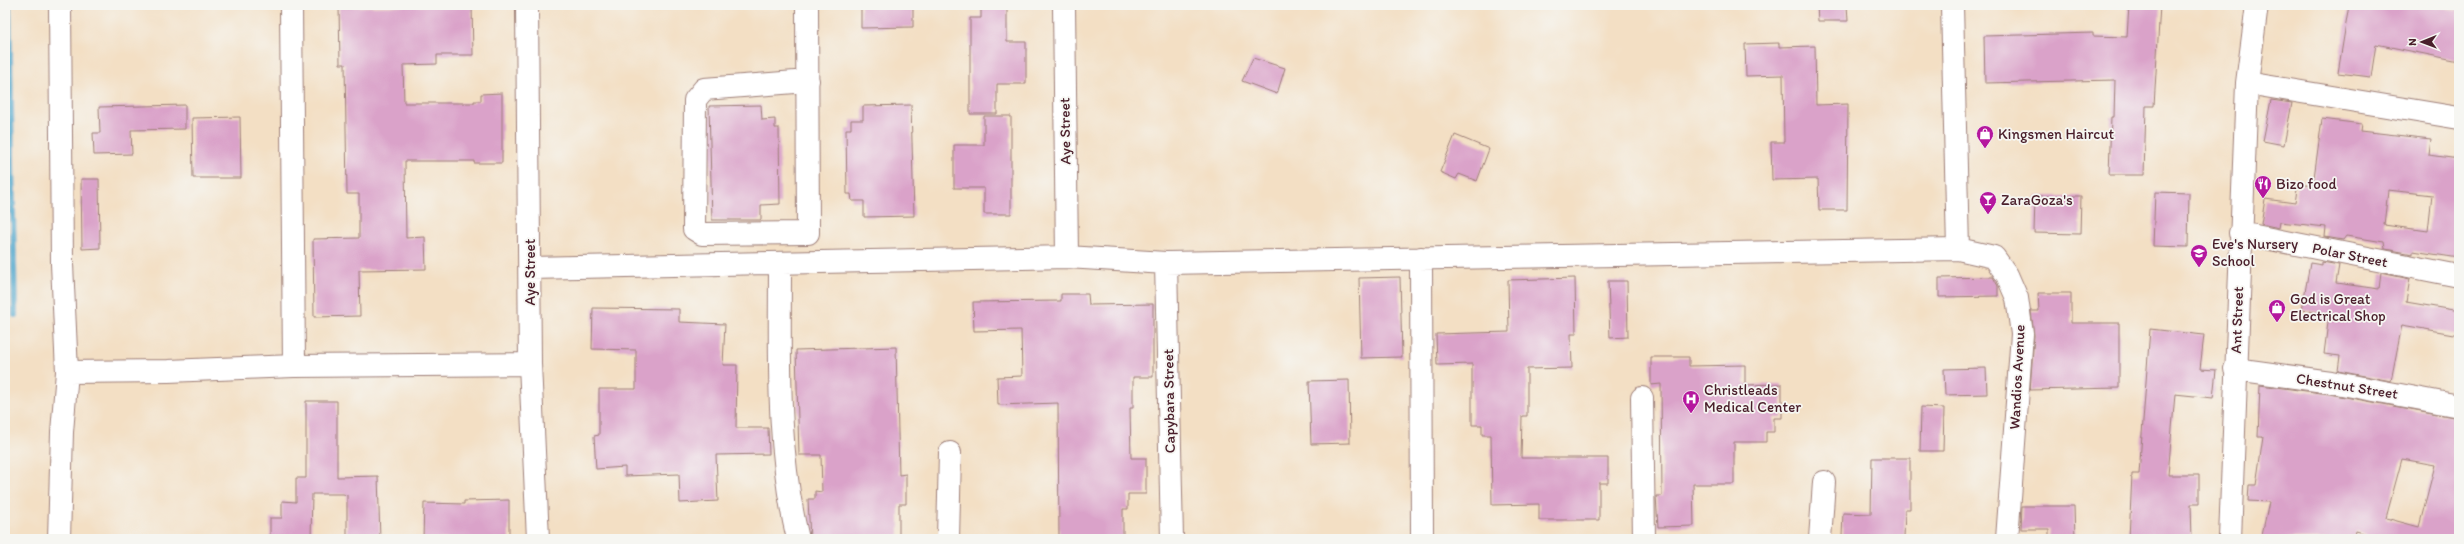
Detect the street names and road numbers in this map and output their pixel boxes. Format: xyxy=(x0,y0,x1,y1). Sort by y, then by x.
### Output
street label: Aye Street xyxy=(1055,97,1075,165)
street label: Aye Street xyxy=(521,238,539,305)
street label: Polar Street xyxy=(2311,239,2390,271)
street label: Ant Street xyxy=(2227,286,2247,354)
street label: Wandios Avenue xyxy=(2005,324,2029,430)
street label: Capybara Street xyxy=(1159,348,1179,453)
street label: Chestnut Street xyxy=(2295,369,2400,403)

